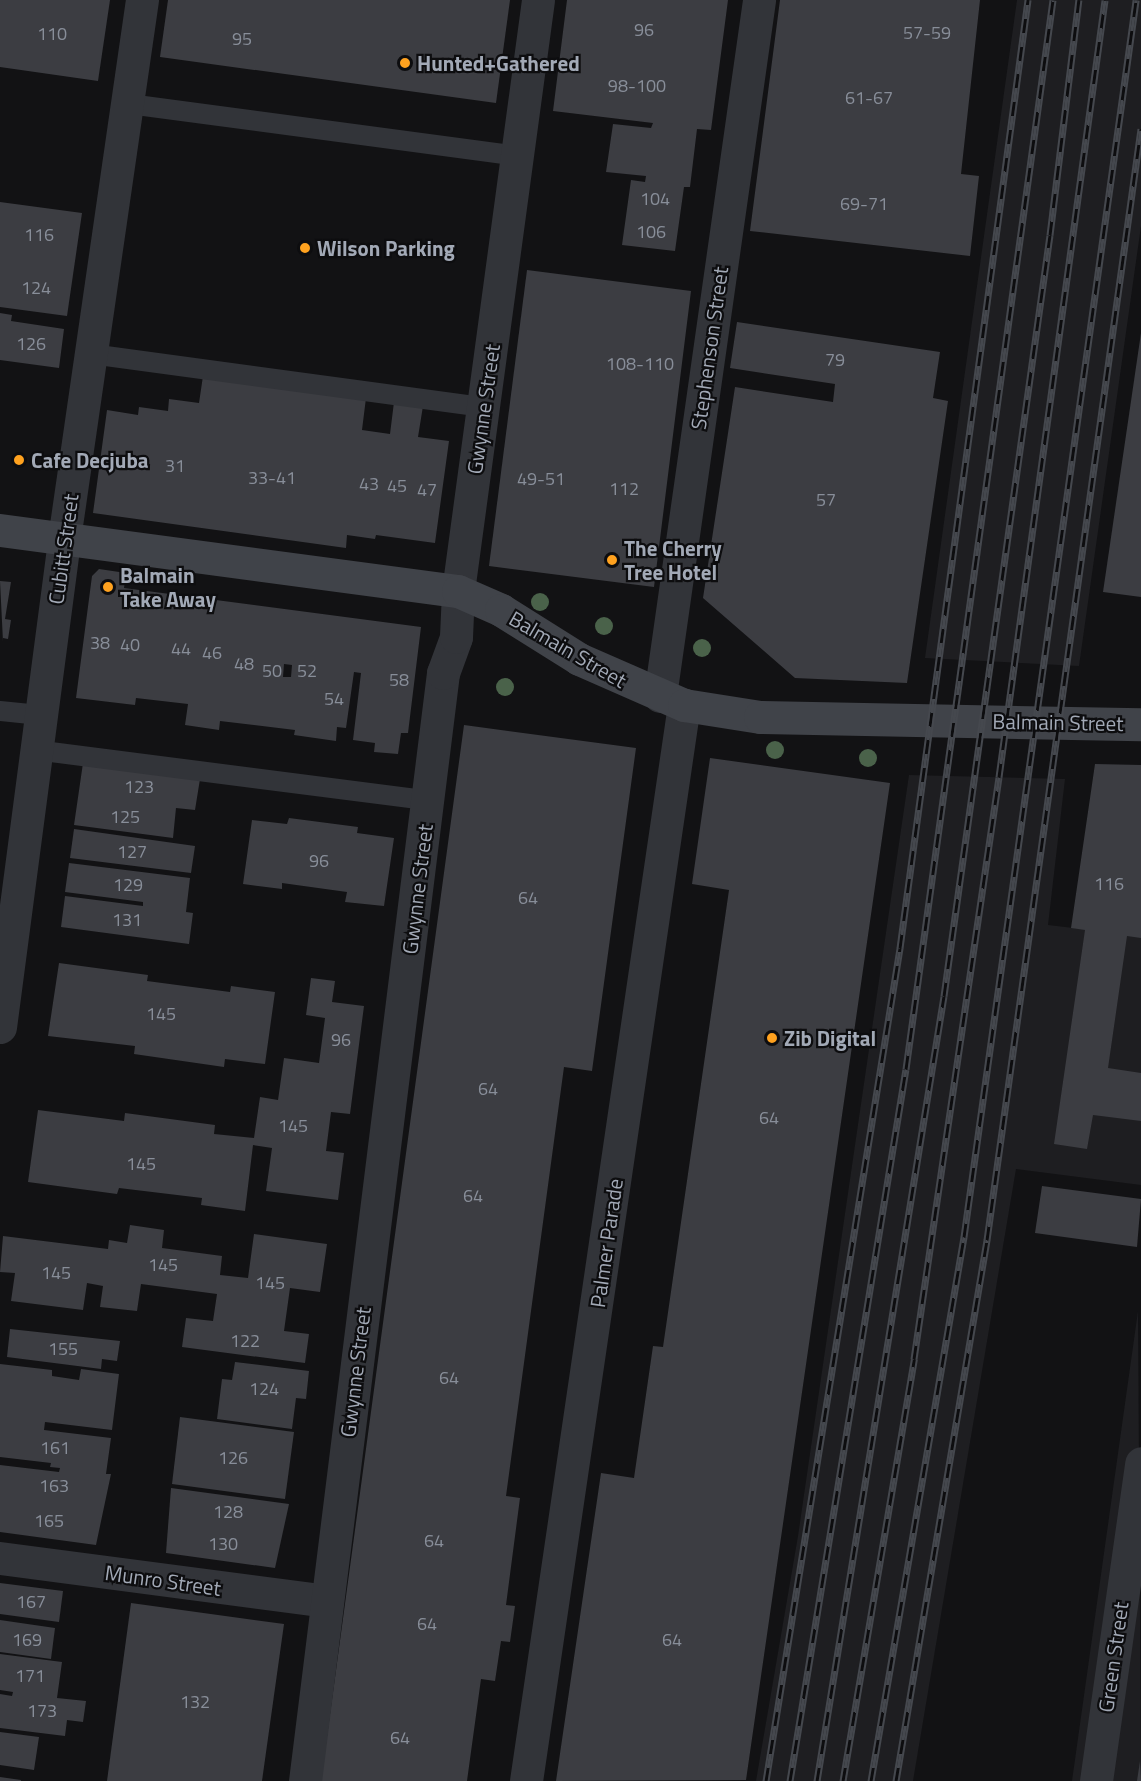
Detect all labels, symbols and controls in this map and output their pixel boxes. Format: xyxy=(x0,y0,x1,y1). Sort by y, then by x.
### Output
house number: 96 xyxy=(634,19,654,41)
house number: 57-59 xyxy=(903,22,951,44)
house number: 110 xyxy=(37,23,67,45)
house number: 95 xyxy=(232,28,252,50)
place label: Hunted+Gathered xyxy=(417,50,580,76)
marker: Hunted+Gathered xyxy=(398,56,412,70)
house number: 98-100 xyxy=(608,75,666,97)
house number: 61-67 xyxy=(845,87,893,109)
house number: 104 xyxy=(640,188,670,210)
house number: 69-71 xyxy=(840,193,888,215)
house number: 106 xyxy=(636,221,666,243)
house number: 116 xyxy=(24,224,54,246)
place label: Wilson Parking xyxy=(317,235,455,261)
marker: Wilson Parking xyxy=(298,241,312,255)
street label: Stephenson Street xyxy=(685,265,733,431)
house number: 124 xyxy=(21,277,51,299)
house number: 126 xyxy=(16,333,46,355)
street label: Gwynne Street xyxy=(461,342,505,476)
house number: 79 xyxy=(825,349,845,371)
house number: 108-110 xyxy=(606,353,674,375)
place label: Cafe Decjuba xyxy=(31,447,149,473)
marker: Cafe Decjuba xyxy=(12,453,26,467)
house number: 31 xyxy=(165,455,185,477)
house number: 33-41 xyxy=(248,467,296,489)
house number: 49-51 xyxy=(517,468,565,490)
house number: 43 xyxy=(359,473,379,495)
house number: 45 xyxy=(387,475,407,497)
house number: 112 xyxy=(609,478,639,500)
house number: 47 xyxy=(417,479,437,501)
house number: 57 xyxy=(816,489,836,511)
street label: Cubitt Street xyxy=(43,492,83,606)
place label: The Cherry Tree Hotel xyxy=(624,535,722,585)
marker: The Cherry Tree Hotel xyxy=(605,553,619,567)
place label: Balmain Take Away xyxy=(120,562,216,612)
marker: Balmain Take Away xyxy=(101,580,115,594)
street label: Balmain Street xyxy=(505,605,631,693)
house number: 38 xyxy=(90,632,110,654)
house number: 40 xyxy=(120,634,140,656)
house number: 44 xyxy=(171,638,191,660)
house number: 46 xyxy=(202,642,222,664)
house number: 48 xyxy=(234,653,254,675)
house number: 50 xyxy=(262,660,282,682)
house number: 52 xyxy=(297,660,317,682)
house number: 58 xyxy=(389,669,409,691)
house number: 54 xyxy=(324,688,344,710)
street label: Balmain Street xyxy=(992,708,1124,736)
house number: 123 xyxy=(124,776,154,798)
house number: 125 xyxy=(110,806,140,828)
street label: Gwynne Street xyxy=(397,823,437,955)
house number: 127 xyxy=(117,841,147,863)
house number: 96 xyxy=(309,850,329,872)
house number: 116 xyxy=(1094,873,1124,895)
house number: 129 xyxy=(113,874,143,896)
house number: 64 xyxy=(518,887,538,909)
house number: 131 xyxy=(112,909,142,931)
house number: 145 xyxy=(146,1003,176,1025)
place label: Zib Digital xyxy=(784,1025,876,1051)
house number: 96 xyxy=(331,1029,351,1051)
marker: Zib Digital xyxy=(765,1031,779,1045)
house number: 64 xyxy=(478,1078,498,1100)
house number: 64 xyxy=(759,1107,779,1129)
house number: 145 xyxy=(278,1115,308,1137)
house number: 145 xyxy=(126,1153,156,1175)
street label: Palmer Parade xyxy=(584,1177,628,1309)
house number: 64 xyxy=(463,1185,483,1207)
house number: 145 xyxy=(148,1254,178,1276)
house number: 145 xyxy=(41,1262,71,1284)
house number: 145 xyxy=(255,1272,285,1294)
street label: Gwynne Street xyxy=(335,1306,375,1438)
house number: 122 xyxy=(230,1330,260,1352)
house number: 155 xyxy=(48,1338,78,1360)
house number: 64 xyxy=(439,1367,459,1389)
house number: 124 xyxy=(249,1378,279,1400)
house number: 161 xyxy=(40,1437,70,1459)
house number: 126 xyxy=(218,1447,248,1469)
house number: 163 xyxy=(39,1475,69,1497)
house number: 128 xyxy=(213,1501,243,1523)
house number: 165 xyxy=(34,1510,64,1532)
house number: 64 xyxy=(424,1530,444,1552)
house number: 130 xyxy=(208,1533,238,1555)
street label: Munro Street xyxy=(103,1559,223,1601)
house number: 167 xyxy=(16,1591,46,1613)
street label: Green Street xyxy=(1093,1600,1133,1714)
house number: 64 xyxy=(417,1613,437,1635)
house number: 169 xyxy=(12,1629,42,1651)
house number: 64 xyxy=(662,1629,682,1651)
house number: 171 xyxy=(15,1665,45,1687)
house number: 132 xyxy=(180,1691,210,1713)
house number: 173 xyxy=(27,1700,57,1722)
house number: 64 xyxy=(390,1727,410,1749)

